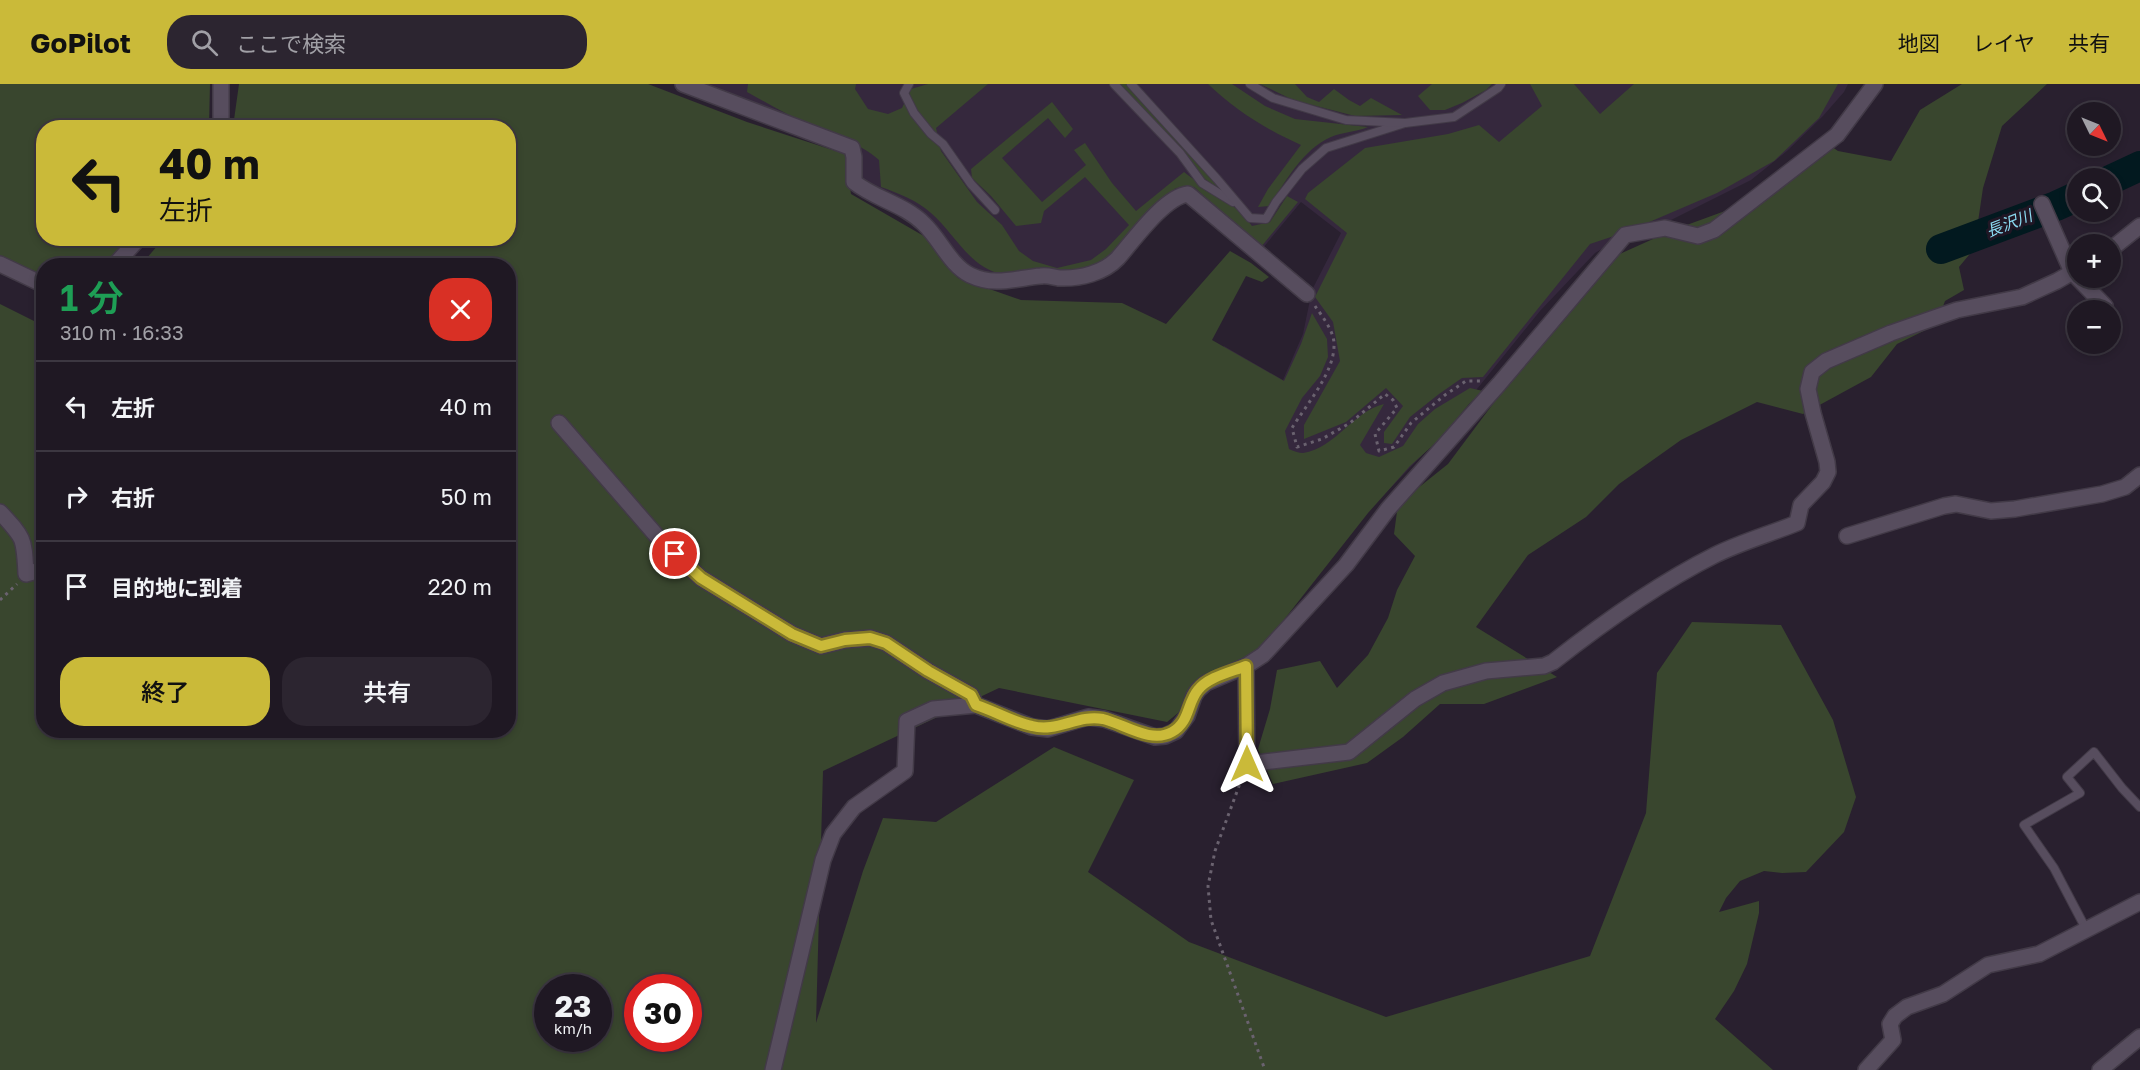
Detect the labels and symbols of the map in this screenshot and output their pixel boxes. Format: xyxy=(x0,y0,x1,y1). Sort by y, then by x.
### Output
north arrow xyxy=(2067,102,2121,156)
water label: 長沢川 xyxy=(1983,204,2037,241)
pin xyxy=(649,528,700,579)
position arrow xyxy=(1215,732,1279,796)
speed limit sign: 30 xyxy=(624,974,702,1052)

